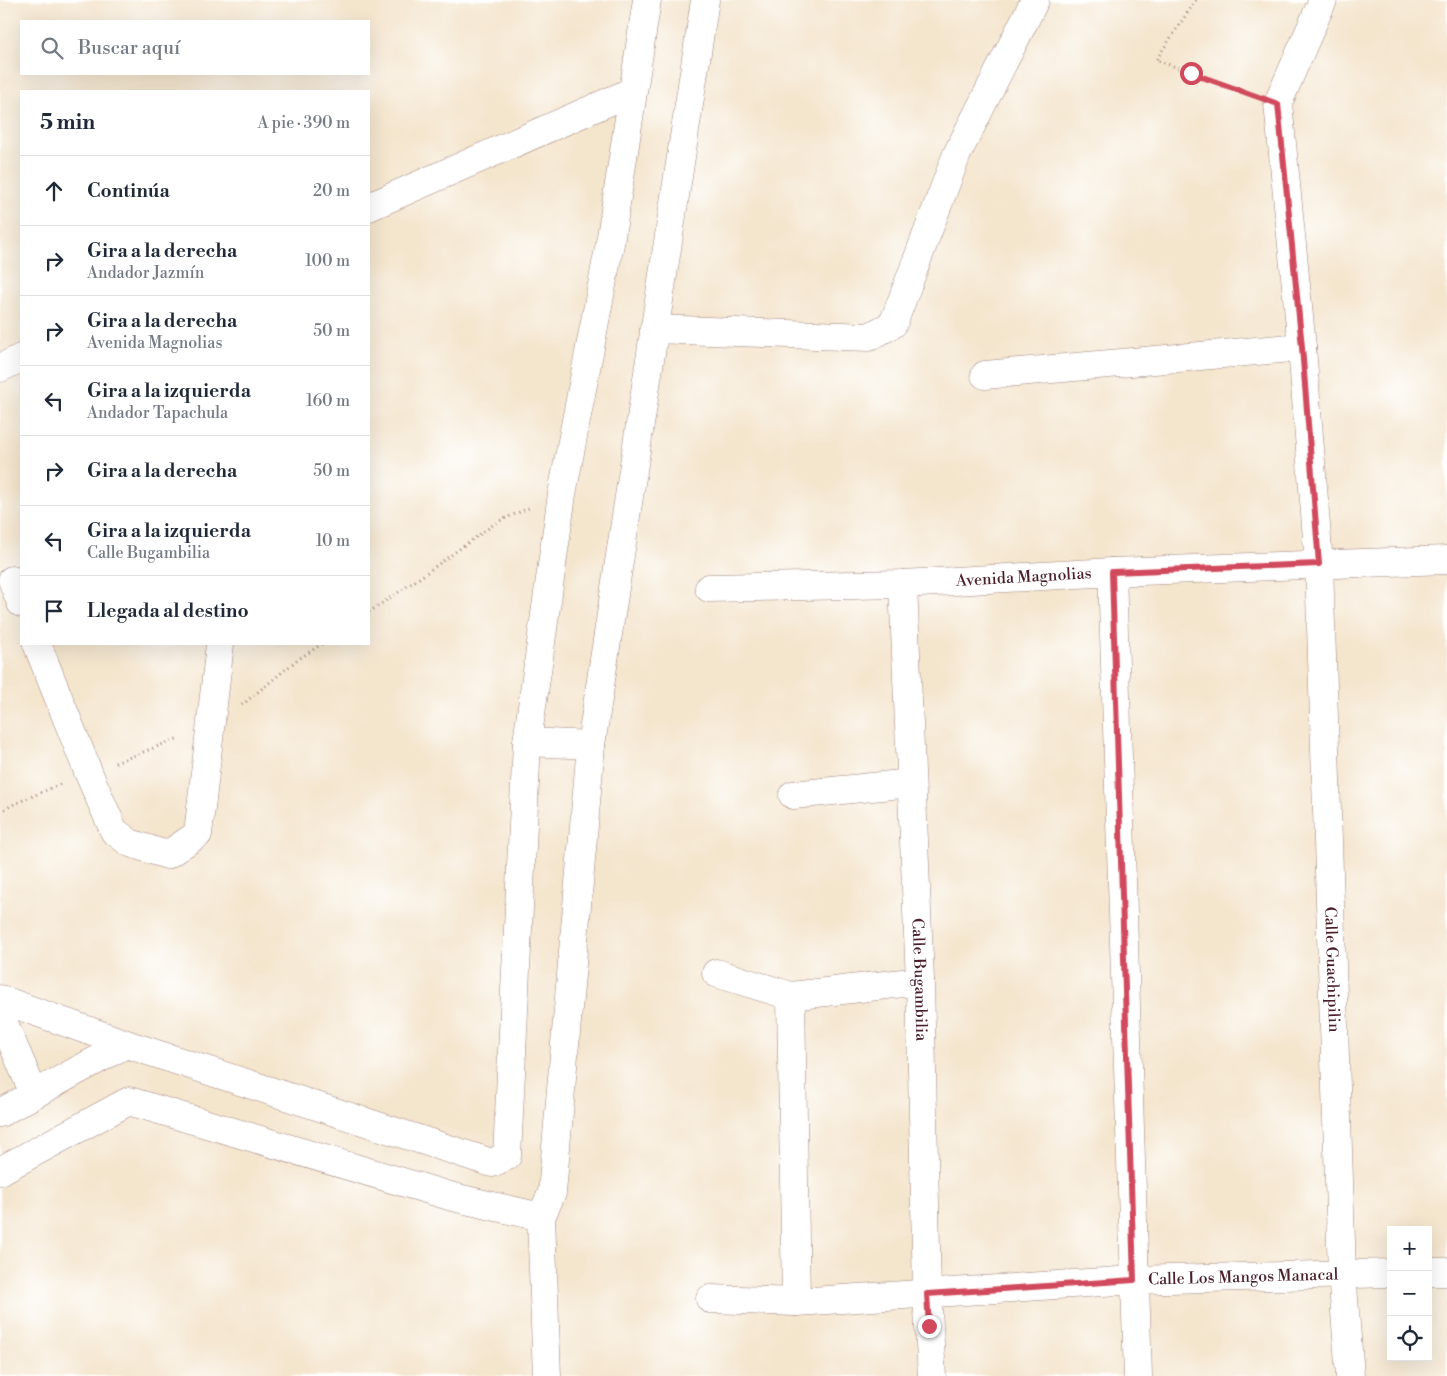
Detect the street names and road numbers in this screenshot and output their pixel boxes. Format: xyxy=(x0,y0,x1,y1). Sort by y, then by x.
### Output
street label: Avenida Magnolias xyxy=(954,563,1092,591)
street label: Calle Guachipilin xyxy=(1320,906,1344,1033)
street label: Calle Bugambilia xyxy=(907,918,931,1042)
street label: Calle Los Mangos Manacal xyxy=(1148,1264,1339,1290)

